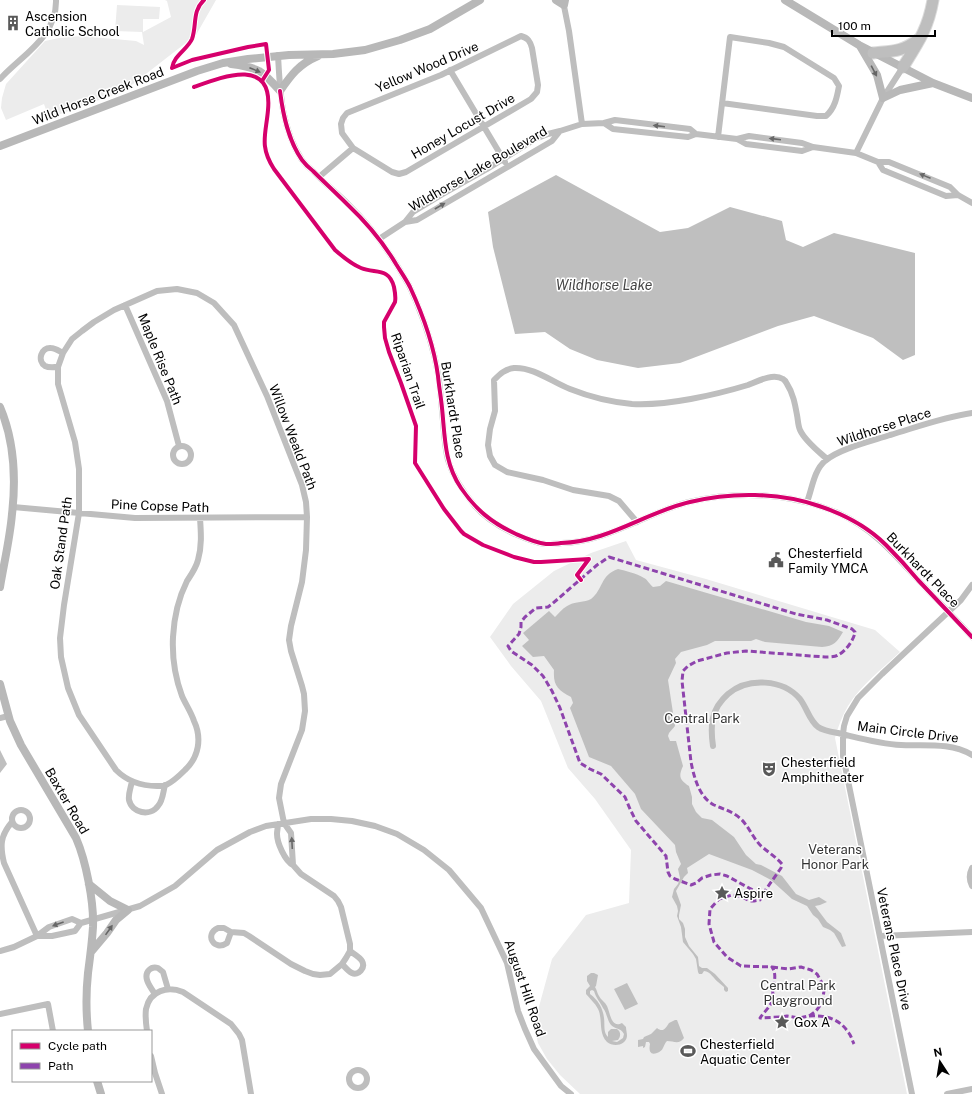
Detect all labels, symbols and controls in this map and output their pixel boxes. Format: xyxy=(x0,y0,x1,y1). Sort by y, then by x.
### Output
place label: Ascension Catholic School xyxy=(25,9,120,39)
scale bar xyxy=(832,12,935,38)
building icon: Ascension Catholic School xyxy=(4,14,22,32)
text: 100 m xyxy=(838,19,871,33)
street label: Yellow Wood Drive xyxy=(373,38,481,96)
street label: Wild Horse Creek Road xyxy=(30,64,166,128)
one-way arrow xyxy=(871,65,877,76)
one-way arrow xyxy=(249,67,261,74)
street label: Honey Locust Drive xyxy=(409,90,517,162)
one-way arrow xyxy=(653,122,665,129)
street label: Wildhorse Lake Boulevard xyxy=(406,123,550,215)
one-way arrow xyxy=(769,136,781,142)
one-way arrow xyxy=(918,173,930,179)
one-way arrow xyxy=(434,203,446,210)
water label: Wildhorse Lake xyxy=(556,277,653,293)
street label: Maple Rise Path xyxy=(135,311,185,407)
street label: Riparian Trail xyxy=(388,331,428,411)
street label: Burkhardt Place xyxy=(438,360,468,460)
street label: Willow Weald Path xyxy=(266,382,320,492)
street label: Wildhorse Place xyxy=(835,405,933,449)
street label: Oak Stand Path xyxy=(47,496,75,590)
street label: Pine Copse Path xyxy=(111,497,209,515)
street label: Burkhardt Place xyxy=(884,530,962,610)
place label: Chesterfield Family YMCA xyxy=(788,546,868,576)
public building icon: Chesterfield Family YMCA xyxy=(767,551,785,569)
park label: Central Park xyxy=(664,711,740,726)
street label: Main Circle Drive xyxy=(856,718,960,746)
place label: Chesterfield Amphitheater xyxy=(781,755,864,785)
theatre icon: Chesterfield Amphitheater xyxy=(760,760,778,778)
street label: Baxter Road xyxy=(42,765,92,837)
one-way arrow xyxy=(288,837,295,849)
park label: Veterans Honor Park xyxy=(801,842,869,872)
place icon: Aspire xyxy=(713,884,731,902)
place label: Aspire xyxy=(734,886,773,901)
street label: Veterans Place Drive xyxy=(874,887,914,1011)
one-way arrow xyxy=(52,921,64,927)
one-way arrow xyxy=(105,925,113,935)
street label: August Hill Road xyxy=(501,938,549,1038)
park label: Central Park Playground xyxy=(760,978,836,1008)
place icon: Gox A xyxy=(773,1013,791,1031)
place label: Gox A xyxy=(794,1015,830,1030)
legend xyxy=(12,1030,152,1082)
place label: Chesterfield Aquatic Center xyxy=(700,1037,791,1067)
text: Cycle path xyxy=(48,1039,107,1053)
sports icon: Chesterfield Aquatic Center xyxy=(679,1042,697,1060)
north arrow xyxy=(920,1042,960,1082)
text: N xyxy=(932,1045,943,1059)
text: Path xyxy=(48,1059,74,1073)

